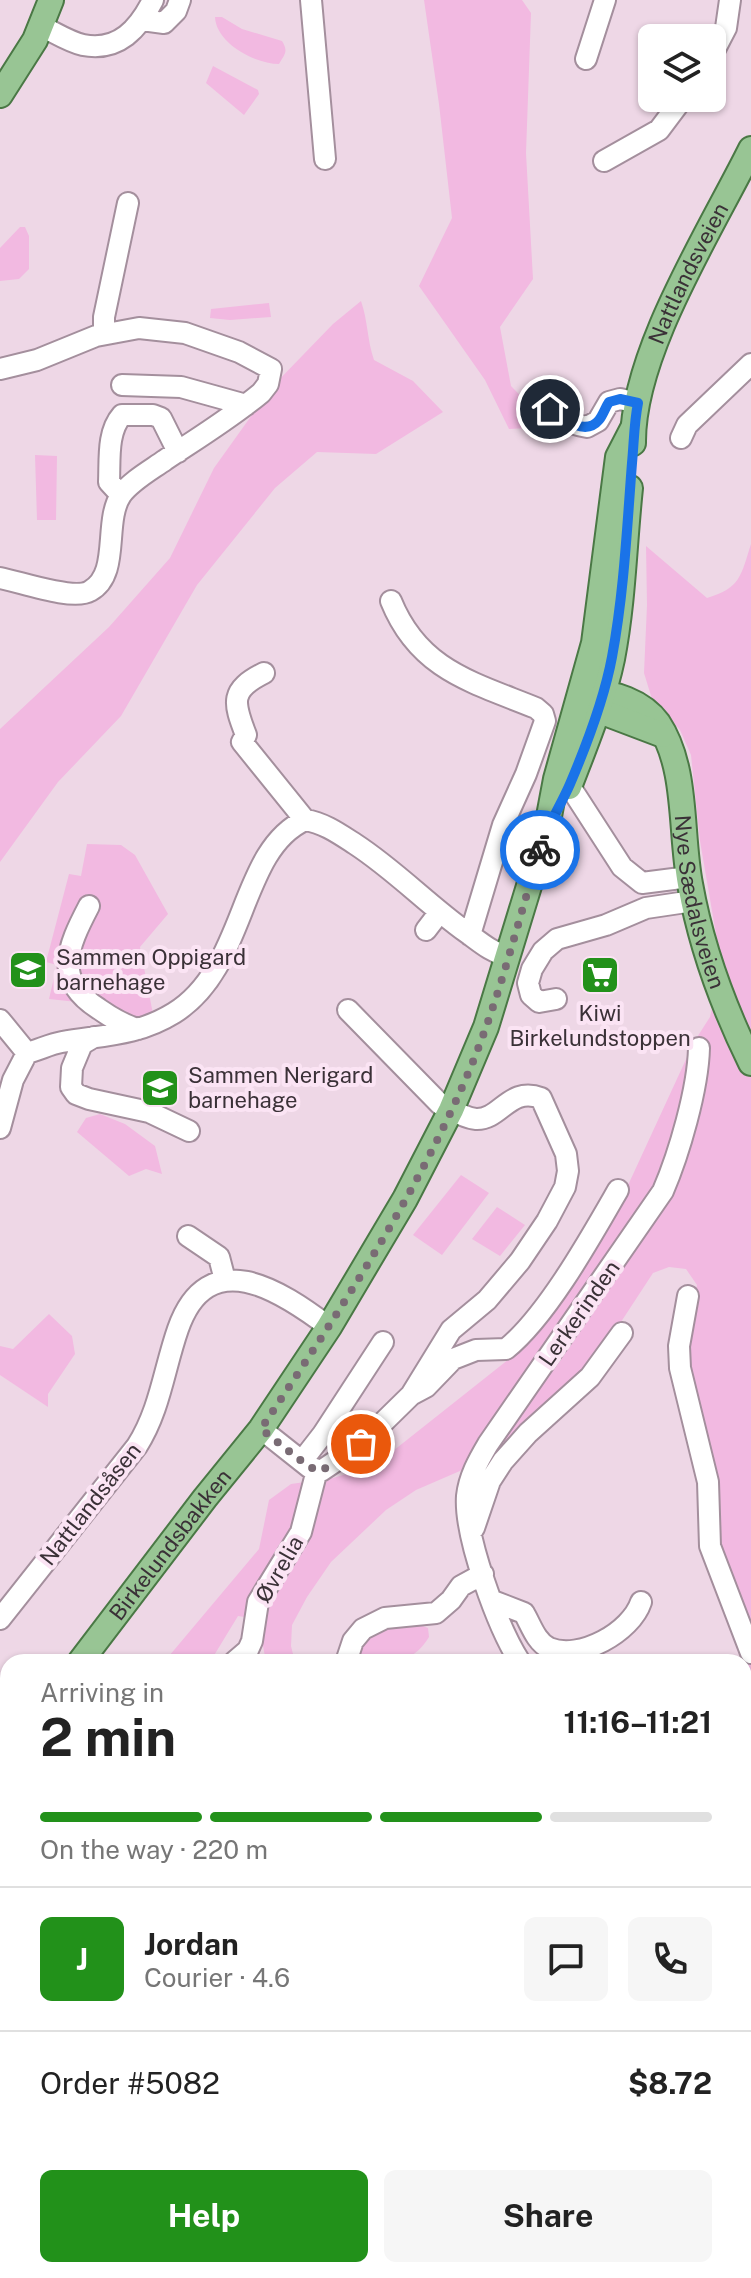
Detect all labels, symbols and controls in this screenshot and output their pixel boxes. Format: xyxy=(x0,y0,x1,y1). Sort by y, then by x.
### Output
map controls xyxy=(638,24,726,112)
button: layers xyxy=(638,24,726,112)
street label: Nattlandsveien xyxy=(643,198,734,348)
pin xyxy=(516,375,584,443)
icon: home xyxy=(528,387,572,431)
courier xyxy=(500,810,580,890)
street label: Nye Sædalsveien xyxy=(670,814,731,992)
icon: bike xyxy=(518,828,562,872)
place label: Sammen Oppigard barnehage xyxy=(56,944,246,995)
school or university icon: Sammen Oppigard barnehage xyxy=(7,949,49,991)
supermarket icon: Kiwi Birkelundstoppen xyxy=(579,954,621,996)
place label: Kiwi Birkelundstoppen xyxy=(509,1000,691,1051)
place label: Sammen Nerigard barnehage xyxy=(188,1062,373,1113)
school or university icon: Sammen Nerigard barnehage xyxy=(139,1067,181,1109)
street label: Lerkerinden xyxy=(533,1255,625,1371)
pin xyxy=(327,1410,395,1478)
icon: bag xyxy=(339,1422,383,1466)
street label: Nattlandsåsen xyxy=(34,1438,146,1570)
street label: Birkelundsbakken xyxy=(104,1464,236,1625)
street label: Øvrelia xyxy=(250,1531,308,1607)
text: Arriving in xyxy=(40,1677,164,1708)
text: 11:16–11:21 xyxy=(564,1704,712,1740)
text: 2 min xyxy=(40,1707,176,1768)
text: On the way · 220 m xyxy=(40,1834,268,1865)
button: chat xyxy=(524,1917,608,2001)
button: phone xyxy=(628,1917,712,2001)
text: Jordan xyxy=(144,1926,239,1962)
text: J xyxy=(76,1941,88,1977)
text: Courier · 4.6 xyxy=(144,1962,290,1993)
text: Order #5082 xyxy=(40,2065,220,2101)
text: $8.72 xyxy=(628,2065,712,2101)
button: Help xyxy=(40,2170,368,2262)
button: Share xyxy=(384,2170,712,2262)

